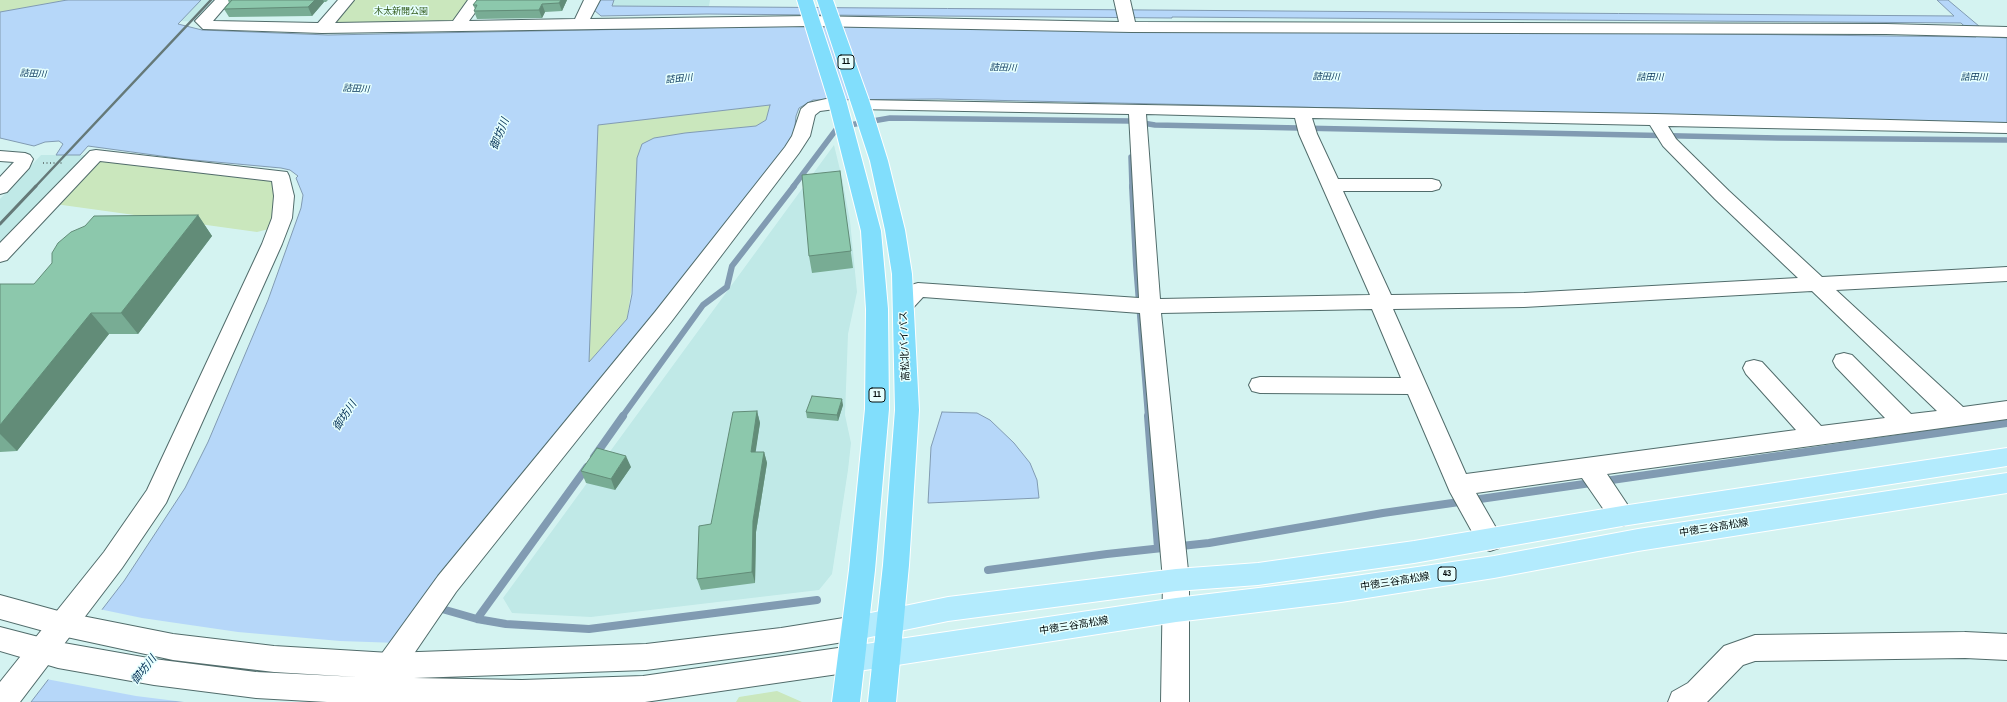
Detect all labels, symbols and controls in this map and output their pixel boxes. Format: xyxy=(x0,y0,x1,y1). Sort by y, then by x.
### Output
park label: 木太新開公園 xyxy=(374,7,428,17)
road number: 11 xyxy=(838,55,854,69)
water label: 詰田川 xyxy=(989,62,1017,74)
water label: 詰田川 xyxy=(19,68,47,80)
water label: 詰田川 xyxy=(1312,71,1340,83)
water label: 詰田川 xyxy=(665,72,693,86)
water label: 詰田川 xyxy=(1637,73,1663,83)
water label: 詰田川 xyxy=(1961,73,1987,83)
water label: 詰田川 xyxy=(342,83,370,95)
water label: 御坊川 xyxy=(488,116,512,152)
street label: 高松北バイパス xyxy=(898,311,912,381)
road number: 11 xyxy=(869,388,885,402)
water label: 御坊川 xyxy=(330,399,360,433)
street label: 中徳三谷高松線 xyxy=(1678,517,1750,539)
road number: 43 xyxy=(1438,567,1456,581)
street label: 中徳三谷高松線 xyxy=(1359,571,1431,593)
street label: 中徳三谷高松線 xyxy=(1038,615,1110,637)
water label: 御坊川 xyxy=(128,653,160,687)

